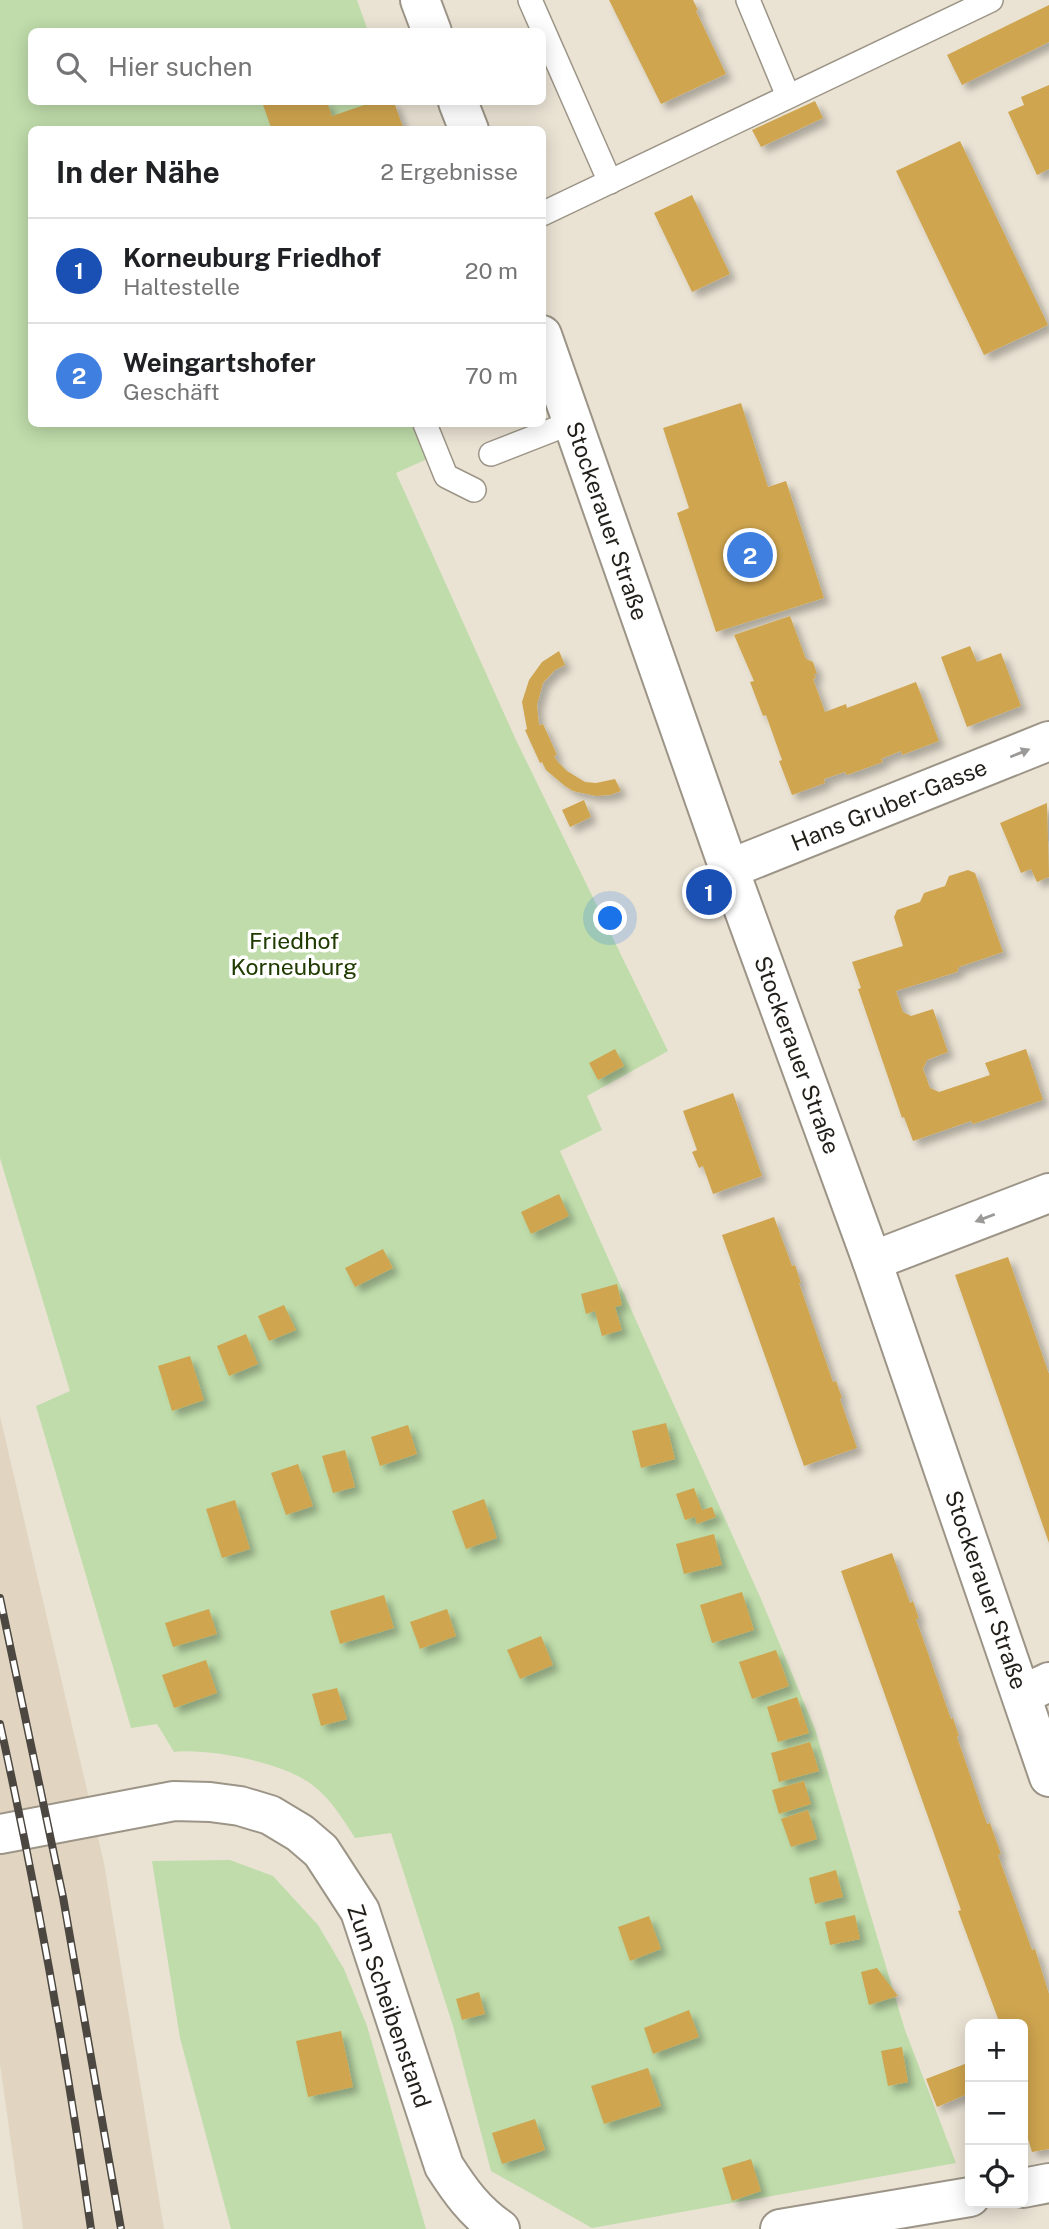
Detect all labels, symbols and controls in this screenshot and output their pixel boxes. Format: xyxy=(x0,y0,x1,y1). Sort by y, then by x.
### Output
search box xyxy=(28,28,546,105)
icon: search xyxy=(52,48,90,86)
text: Hier suchen xyxy=(108,51,253,82)
text: In der Nähe xyxy=(56,154,220,190)
text: 2 Ergebnisse xyxy=(380,158,518,185)
text: Korneuburg Friedhof xyxy=(123,242,381,273)
text: 1 xyxy=(74,257,84,284)
text: 20 m xyxy=(465,257,518,284)
text: Haltestelle xyxy=(123,273,240,300)
text: Weingartshofer xyxy=(123,347,316,378)
text: 2 xyxy=(72,362,86,389)
text: 70 m xyxy=(465,362,518,389)
text: Geschäft xyxy=(123,378,220,405)
street label: Stockerauer Straße xyxy=(561,418,654,624)
pin: 2 xyxy=(727,529,773,581)
one-way arrow xyxy=(1009,747,1030,758)
street label: Hans Gruber-Gasse xyxy=(787,753,991,856)
pin: 1 xyxy=(686,866,732,918)
your location xyxy=(593,901,627,935)
park label: Friedhof Korneuburg xyxy=(231,927,357,980)
street label: Stockerauer Straße xyxy=(749,952,846,1157)
one-way arrow xyxy=(975,1212,996,1223)
street label: Stockerauer Straße xyxy=(940,1487,1033,1693)
street label: Zum Scheibenstand xyxy=(342,1901,437,2111)
map controls xyxy=(965,2019,1028,2208)
button: + xyxy=(965,2019,1028,2082)
button: − xyxy=(965,2082,1028,2145)
button: locate xyxy=(965,2145,1028,2208)

